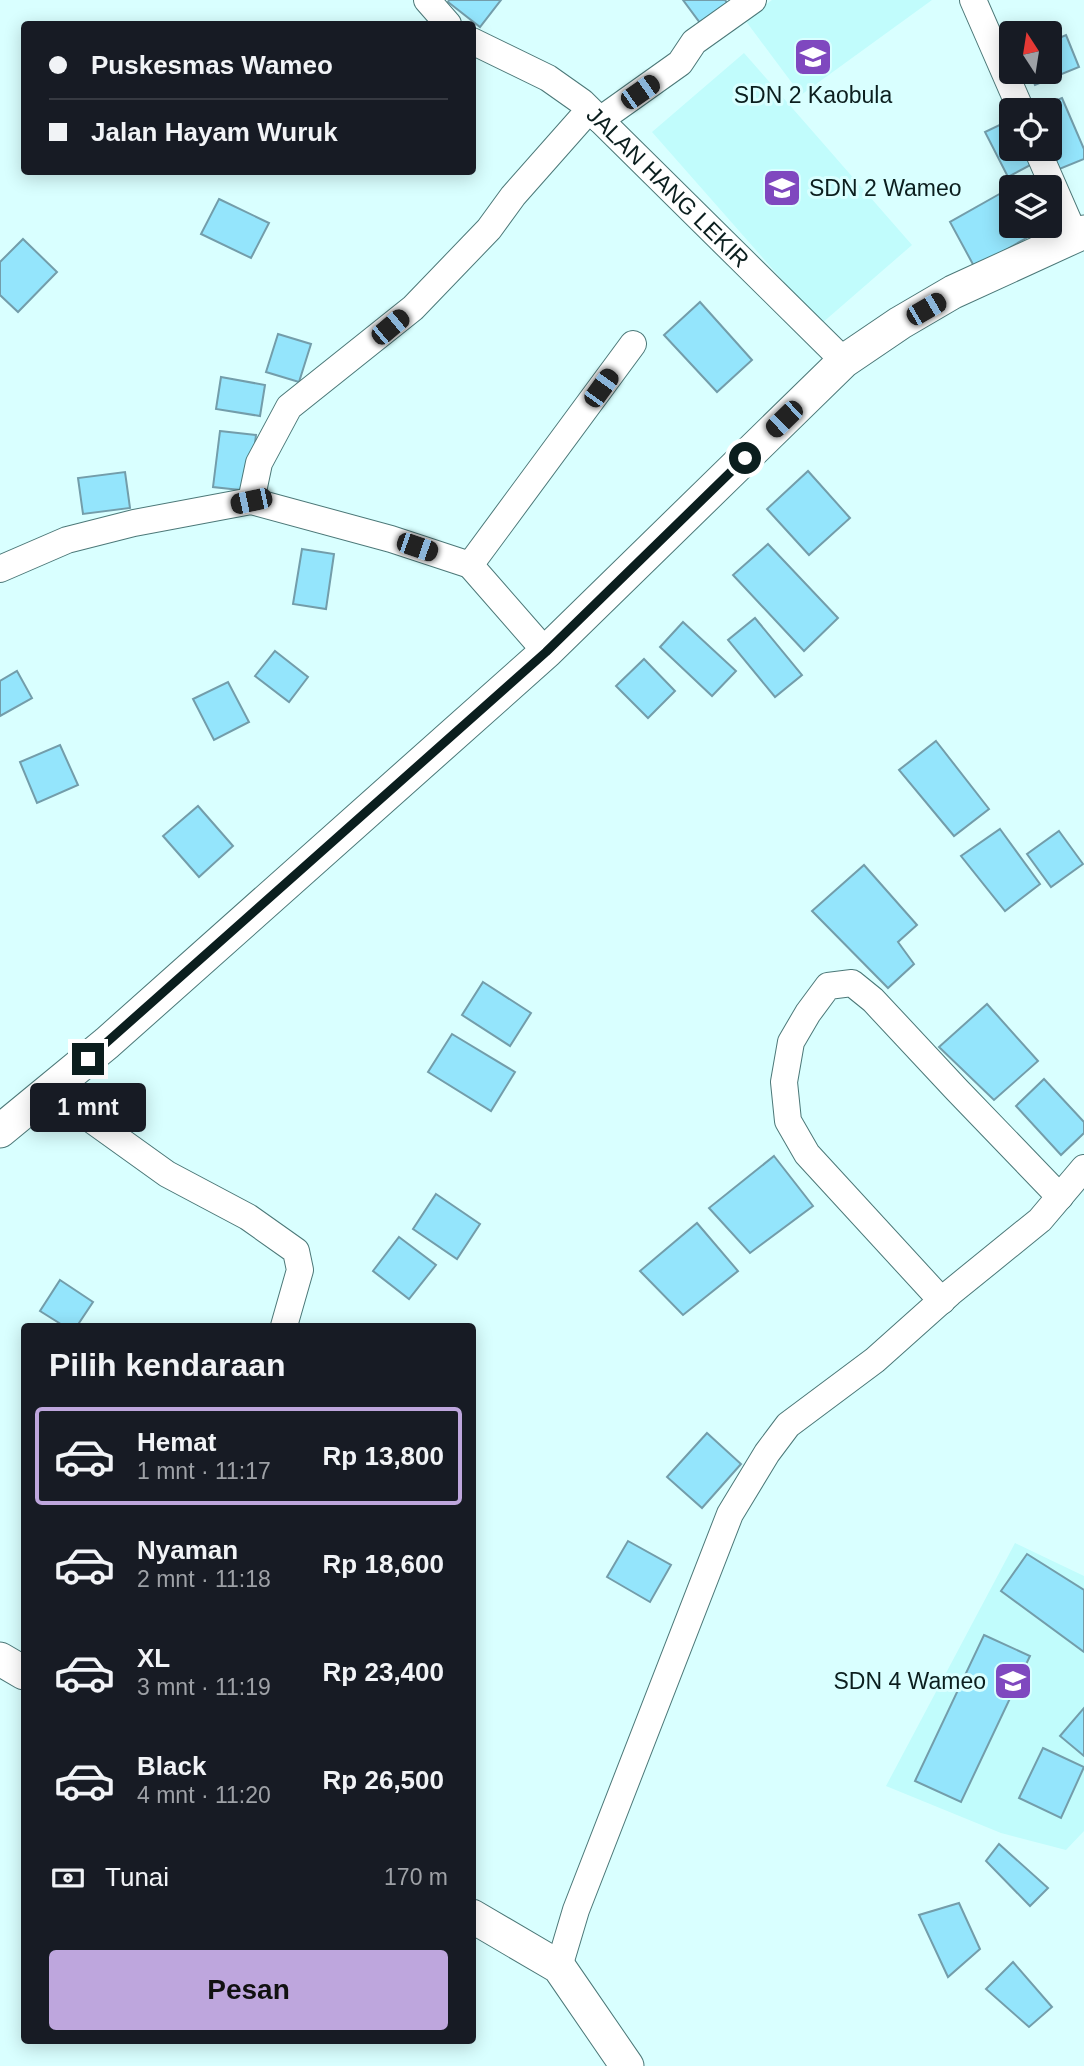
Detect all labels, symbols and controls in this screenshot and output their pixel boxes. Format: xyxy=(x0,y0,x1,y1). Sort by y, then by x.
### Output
north arrow xyxy=(999,21,1062,84)
map controls xyxy=(999,21,1062,238)
school or university icon: SDN 2 Kaobula xyxy=(792,36,834,78)
text: Puskesmas Wameo xyxy=(91,50,333,80)
car xyxy=(617,71,664,113)
place label: SDN 2 Kaobula xyxy=(734,82,892,108)
button: locate xyxy=(999,98,1062,161)
street label: JALAN HANG LEKIR xyxy=(582,101,754,273)
text: Jalan Hayam Wuruk xyxy=(91,117,338,147)
school or university icon: SDN 2 Wameo xyxy=(761,167,803,209)
place label: SDN 2 Wameo xyxy=(809,175,962,201)
button: layers xyxy=(999,175,1062,238)
car xyxy=(903,289,950,329)
car xyxy=(368,305,413,349)
car xyxy=(581,365,622,411)
car xyxy=(762,397,807,441)
route start xyxy=(729,442,761,474)
car xyxy=(229,486,274,516)
car xyxy=(394,530,441,564)
route end xyxy=(72,1043,104,1075)
callout: 1 mnt xyxy=(30,1084,146,1132)
text: 1 mnt xyxy=(57,1094,119,1120)
text: Pilih kendaraan xyxy=(49,1347,286,1383)
icon: car xyxy=(53,1425,116,1488)
text: Hemat xyxy=(137,1427,216,1457)
text: Rp 13,800 xyxy=(323,1441,444,1471)
text: 1 mnt · 11:17 xyxy=(137,1458,271,1484)
icon: car xyxy=(53,1533,116,1596)
text: Nyaman xyxy=(137,1535,238,1565)
text: Rp 18,600 xyxy=(323,1549,444,1579)
text: 2 mnt · 11:18 xyxy=(137,1566,271,1592)
icon: car xyxy=(53,1641,116,1704)
text: XL xyxy=(137,1643,170,1673)
text: Rp 23,400 xyxy=(323,1657,444,1687)
school or university icon: SDN 4 Wameo xyxy=(992,1660,1034,1702)
place label: SDN 4 Wameo xyxy=(833,1668,986,1694)
text: 3 mnt · 11:19 xyxy=(137,1674,271,1700)
icon: car xyxy=(53,1749,116,1812)
text: Black xyxy=(137,1751,206,1781)
text: Rp 26,500 xyxy=(323,1765,444,1795)
text: 4 mnt · 11:20 xyxy=(137,1782,271,1808)
icon: cash xyxy=(49,1859,87,1897)
text: Tunai xyxy=(105,1862,169,1892)
text: 170 m xyxy=(384,1864,448,1890)
button: Pesan xyxy=(49,1950,448,2030)

